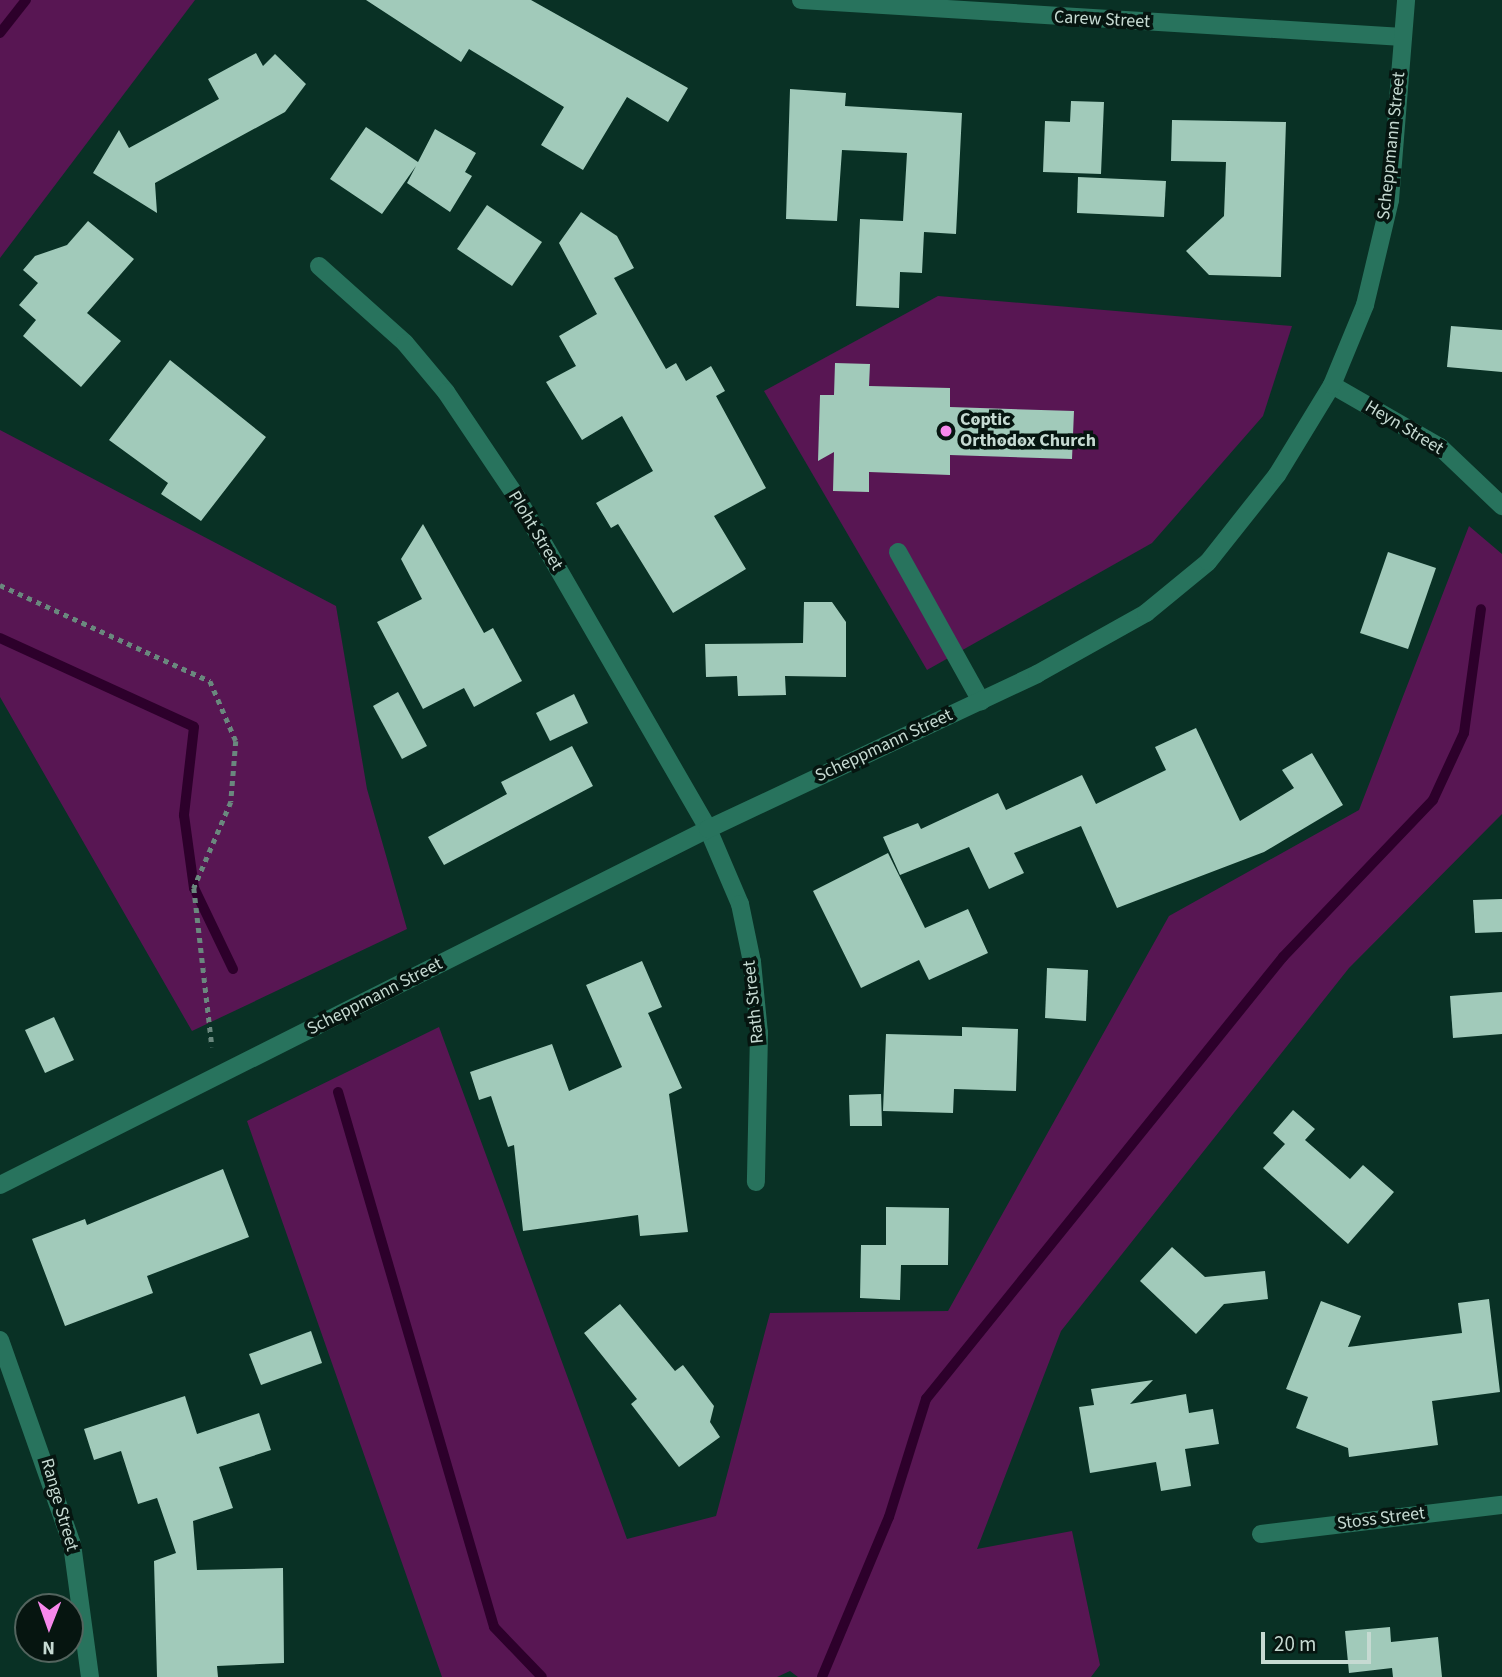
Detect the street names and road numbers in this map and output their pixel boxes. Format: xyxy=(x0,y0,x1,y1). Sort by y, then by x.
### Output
street label: Carew Street xyxy=(1053,7,1151,33)
street label: Scheppmann Street xyxy=(1373,71,1411,221)
street label: Heyn Street xyxy=(1361,396,1447,460)
street label: Ploht Street xyxy=(503,487,567,575)
street label: Scheppmann Street xyxy=(812,705,956,787)
street label: Scheppmann Street xyxy=(304,954,446,1040)
street label: Rath Street xyxy=(739,959,769,1045)
street label: Range Street xyxy=(35,1456,83,1554)
street label: Stoss Street xyxy=(1336,1503,1426,1535)

